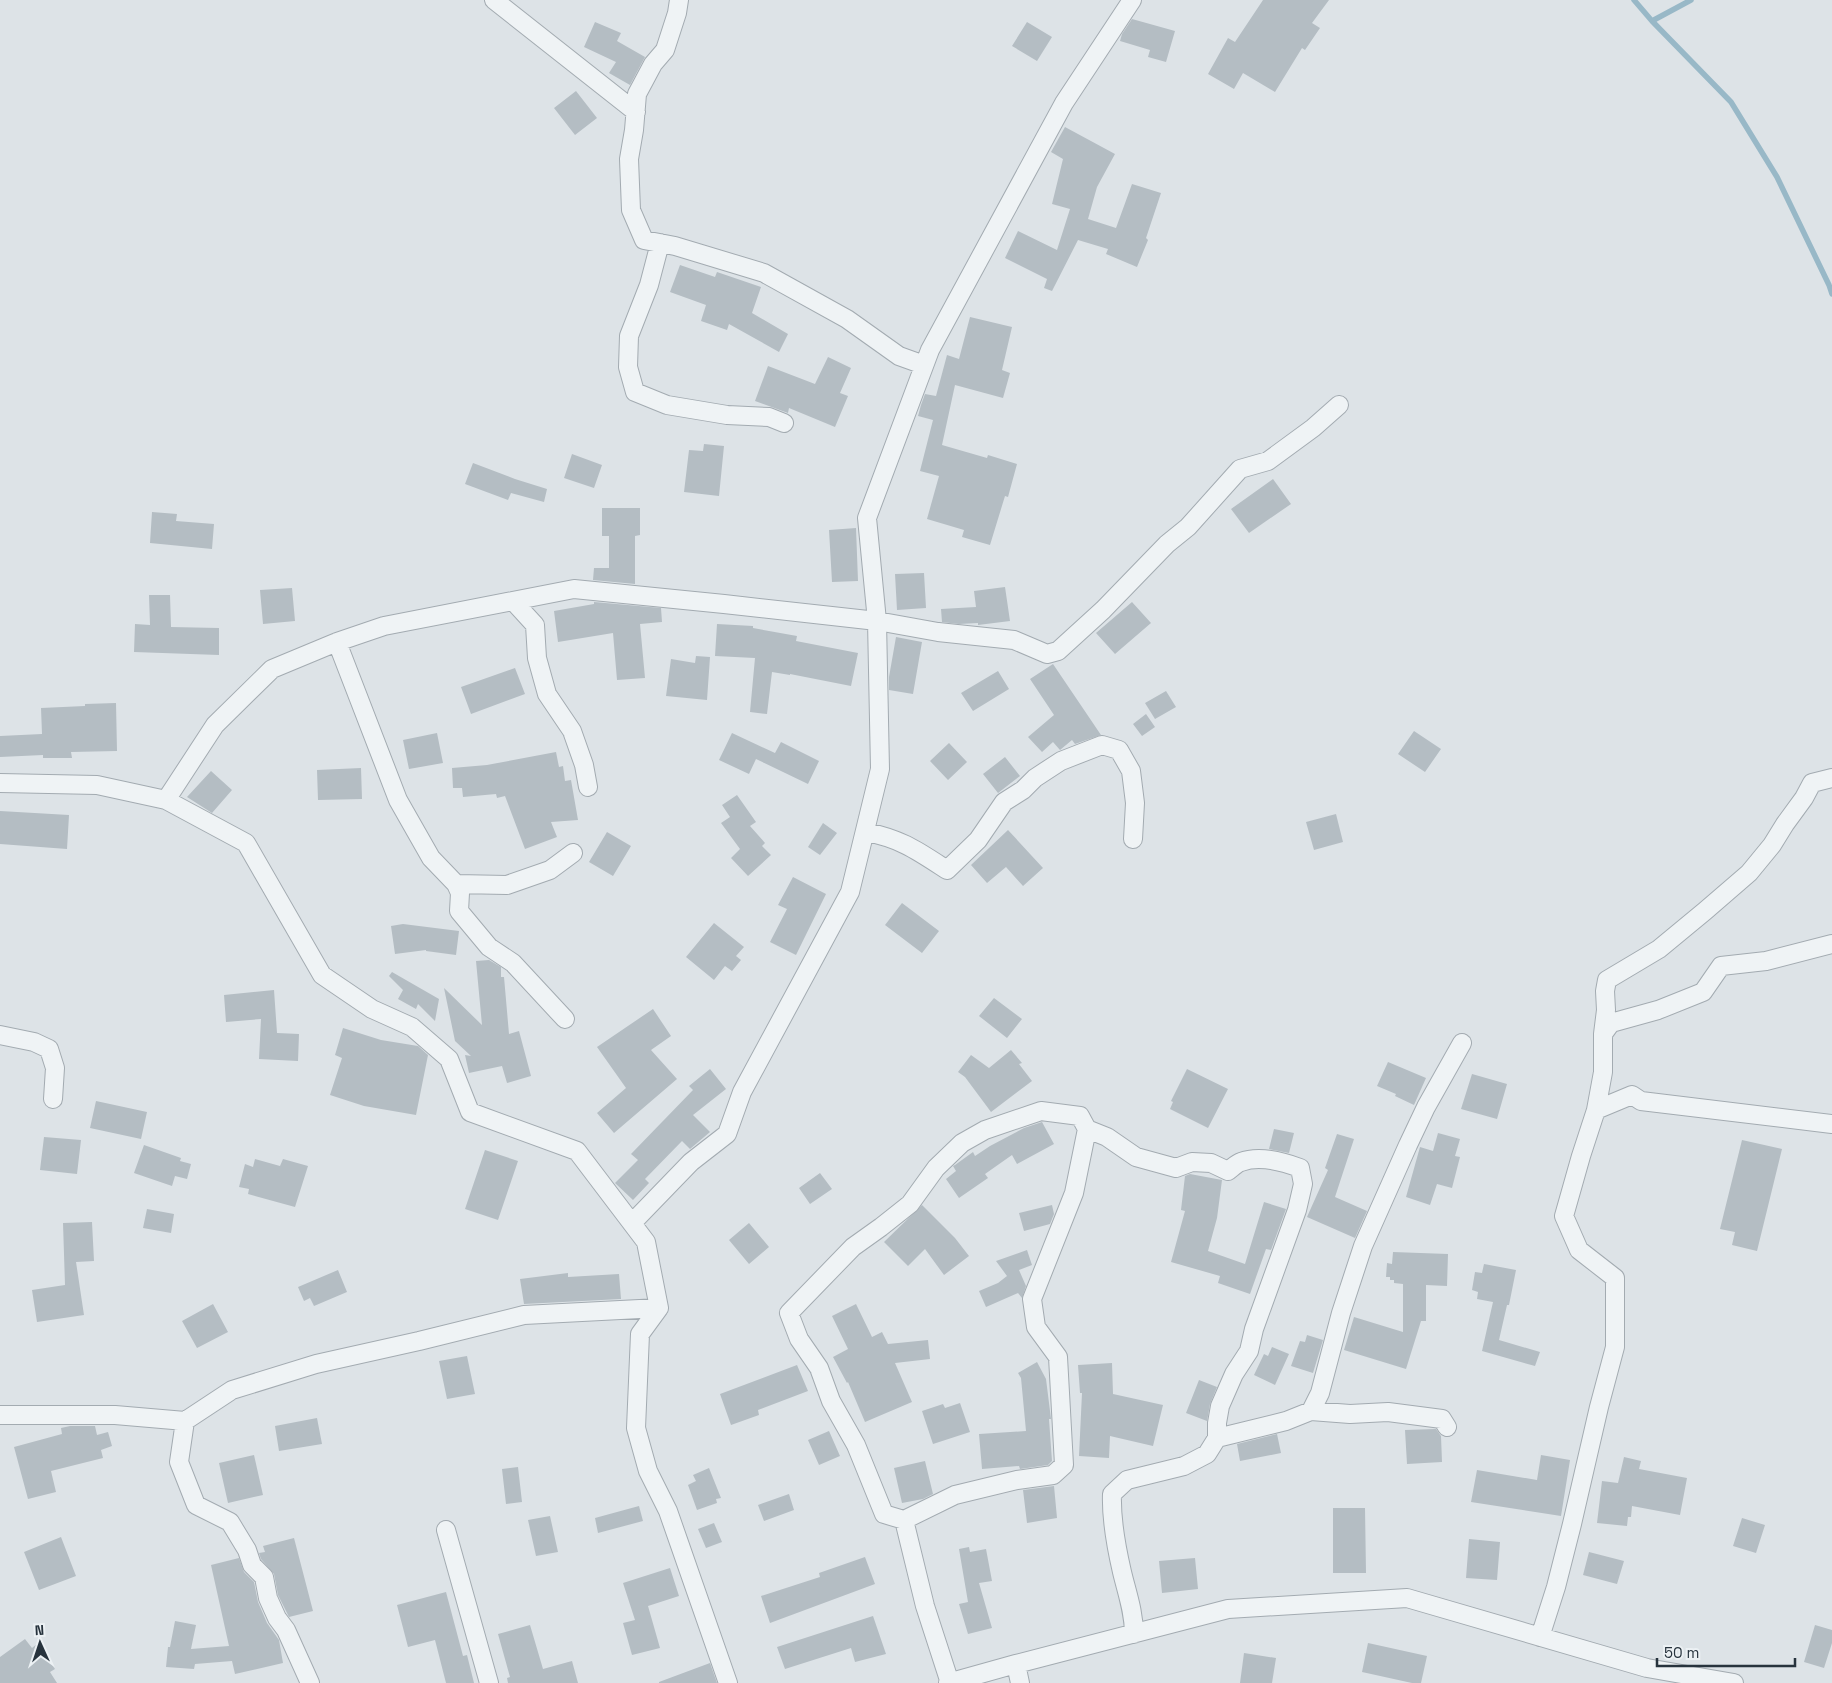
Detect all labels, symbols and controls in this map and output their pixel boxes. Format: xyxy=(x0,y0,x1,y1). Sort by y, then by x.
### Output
north arrow xyxy=(15,1618,65,1668)
text: N xyxy=(34,1621,44,1639)
scale bar xyxy=(1657,1636,1794,1668)
text: 50 m xyxy=(1664,1643,1699,1662)

